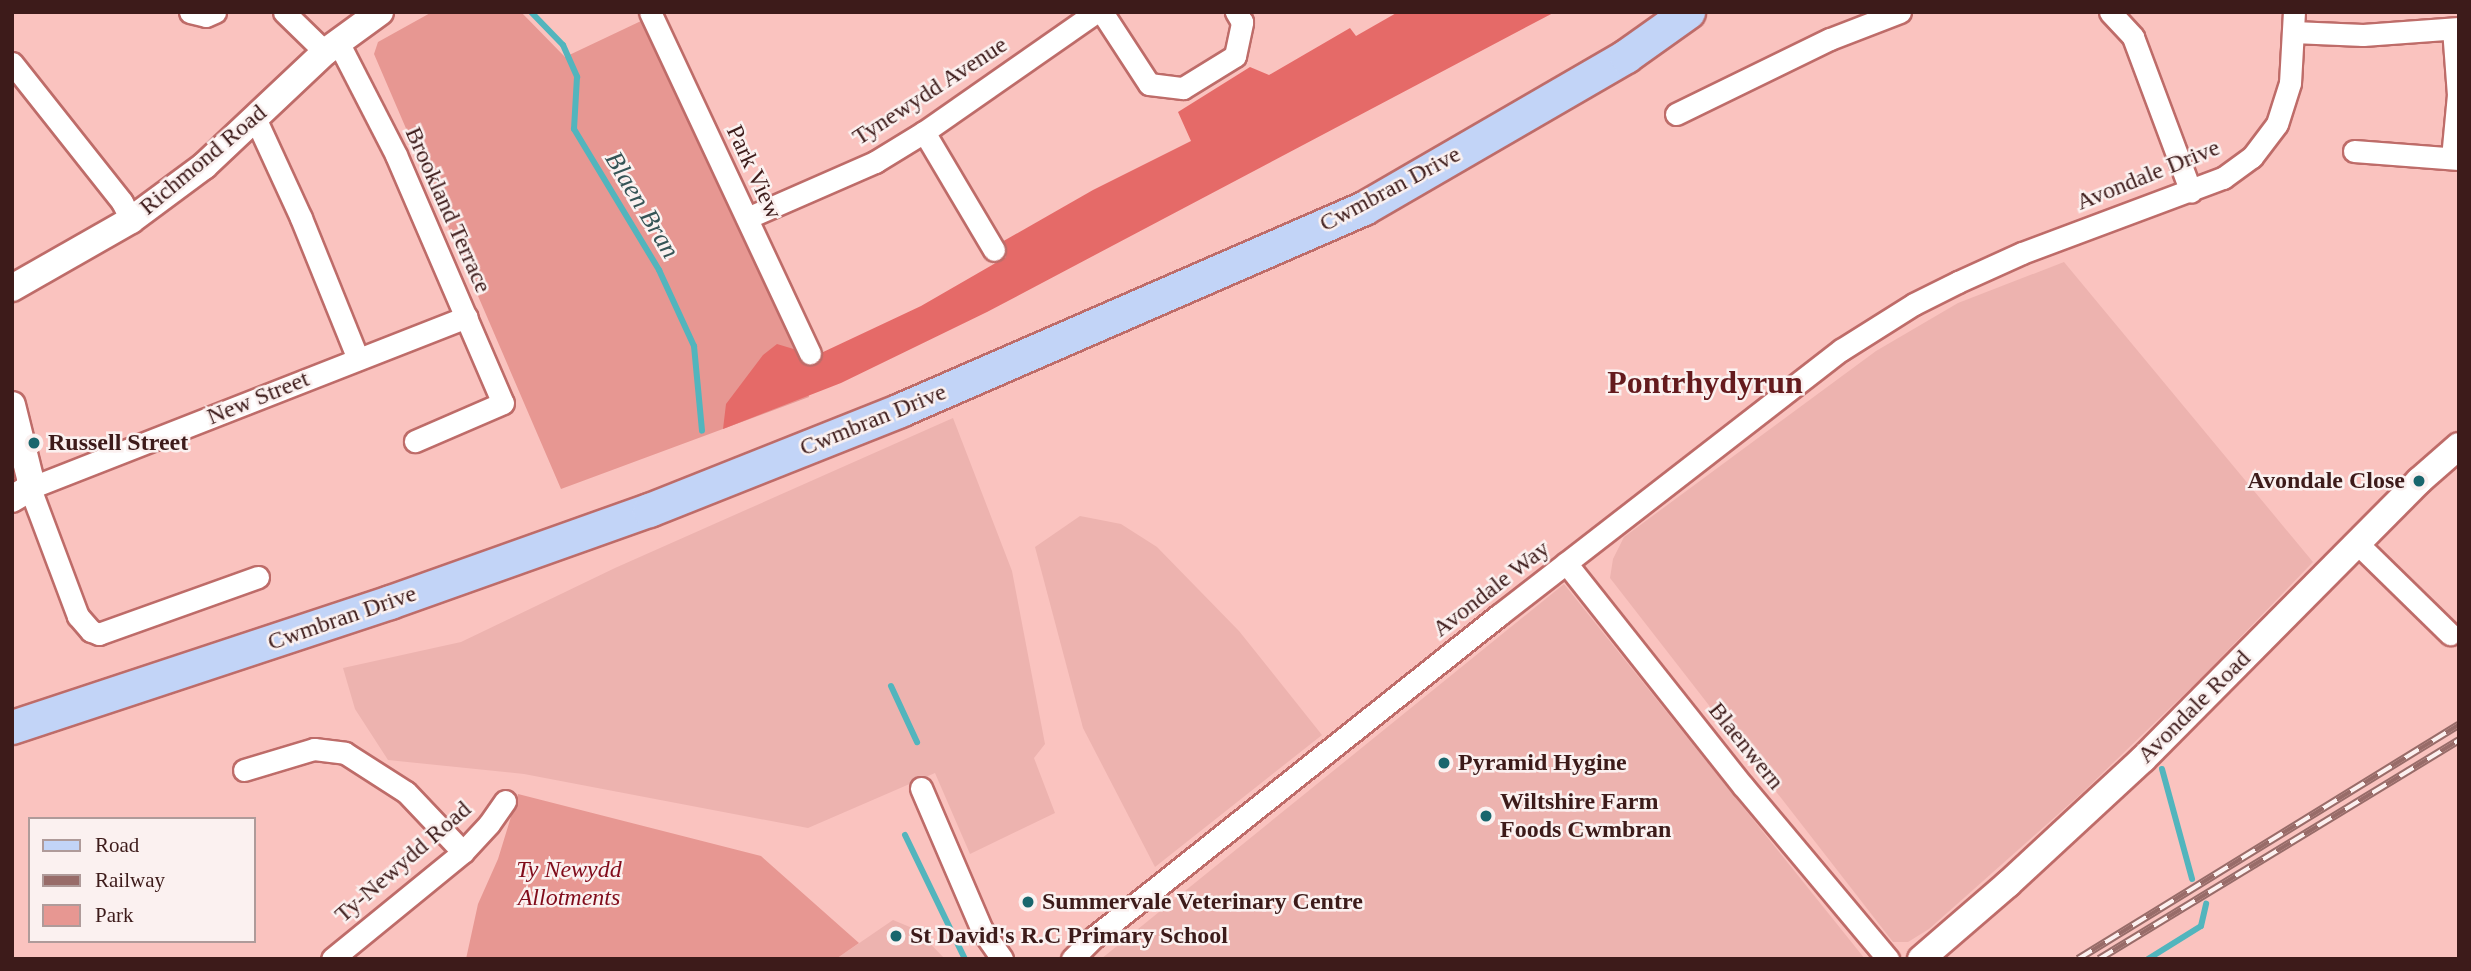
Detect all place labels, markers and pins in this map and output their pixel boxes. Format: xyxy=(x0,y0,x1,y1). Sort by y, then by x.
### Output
place label: Russell Street xyxy=(48,429,188,457)
marker: Russell Street xyxy=(26,435,42,451)
place label: Avondale Close xyxy=(2247,467,2405,495)
marker: Avondale Close xyxy=(2411,473,2427,489)
place label: Pyramid Hygine xyxy=(1458,749,1627,777)
marker: Pyramid Hygine xyxy=(1436,755,1452,771)
place label: Wiltshire Farm Foods Cwmbran xyxy=(1500,788,1671,844)
marker: Wiltshire Farm Foods Cwmbran xyxy=(1478,808,1494,824)
place label: Summervale Veterinary Centre xyxy=(1042,888,1363,916)
marker: Summervale Veterinary Centre xyxy=(1020,894,1036,910)
place label: St David's R.C Primary School xyxy=(910,922,1228,950)
marker: St David's R.C Primary School xyxy=(888,928,904,944)

